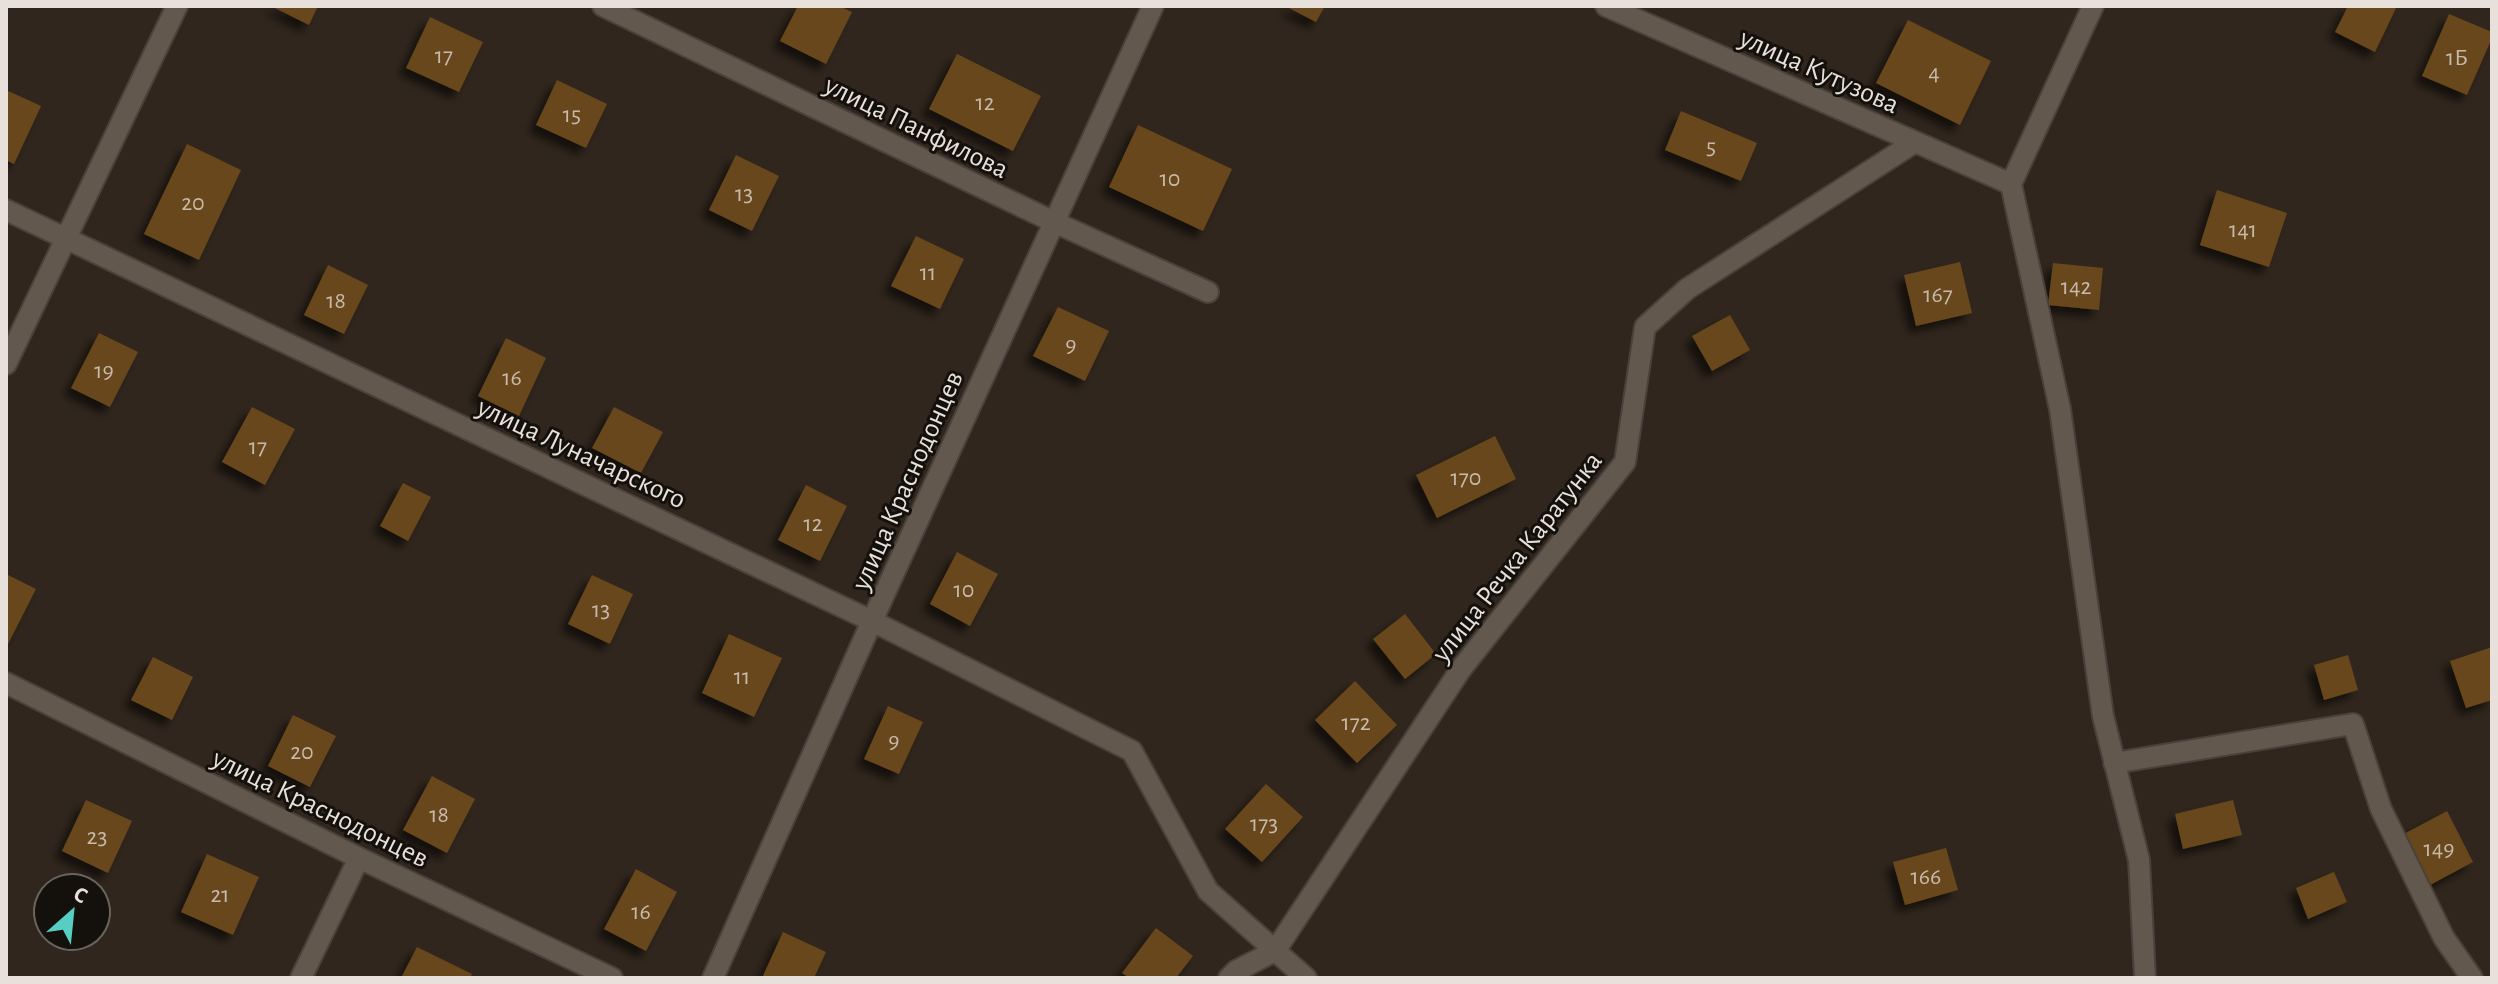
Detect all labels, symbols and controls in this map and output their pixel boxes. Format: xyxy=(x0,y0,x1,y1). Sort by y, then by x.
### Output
street label: улица Кутузова xyxy=(1734,24,1903,119)
house number: 17 xyxy=(435,44,453,68)
house number: 1Б xyxy=(2446,46,2468,70)
house number: 4 xyxy=(1928,61,1940,85)
street label: улица Панфилова xyxy=(819,71,1012,184)
house number: 12 xyxy=(975,91,995,115)
house number: 15 xyxy=(563,103,581,127)
house number: 5 xyxy=(1706,135,1716,159)
house number: 10 xyxy=(1160,167,1180,191)
house number: 13 xyxy=(735,182,753,206)
house number: 20 xyxy=(181,191,205,215)
house number: 141 xyxy=(2229,218,2257,242)
house number: 11 xyxy=(920,261,936,285)
house number: 142 xyxy=(2061,275,2091,299)
house number: 167 xyxy=(1923,283,1953,307)
house number: 18 xyxy=(326,289,346,313)
house number: 9 xyxy=(1065,333,1077,357)
house number: 19 xyxy=(94,359,114,383)
house number: 16 xyxy=(502,366,522,390)
street label: улица Краснодонцев xyxy=(847,367,969,595)
street label: улица Луначарского xyxy=(472,393,690,514)
house number: 17 xyxy=(249,435,267,459)
street label: улица Речка Каратунка xyxy=(1427,447,1608,668)
house number: 170 xyxy=(1451,466,1481,490)
house number: 12 xyxy=(803,512,823,536)
house number: 10 xyxy=(954,578,974,602)
house number: 13 xyxy=(592,598,610,622)
house number: 11 xyxy=(734,665,750,689)
house number: 172 xyxy=(1341,711,1371,735)
house number: 9 xyxy=(888,729,900,753)
house number: 20 xyxy=(290,740,314,764)
street label: улица Краснодонцев xyxy=(207,744,433,873)
house number: 18 xyxy=(429,803,449,827)
house number: 173 xyxy=(1250,812,1278,836)
house number: 23 xyxy=(87,825,107,849)
house number: 149 xyxy=(2423,837,2455,861)
house number: 166 xyxy=(1911,865,1941,889)
north arrow xyxy=(32,872,112,952)
text: С xyxy=(70,883,91,908)
house number: 21 xyxy=(210,883,230,907)
house number: 16 xyxy=(631,900,651,924)

